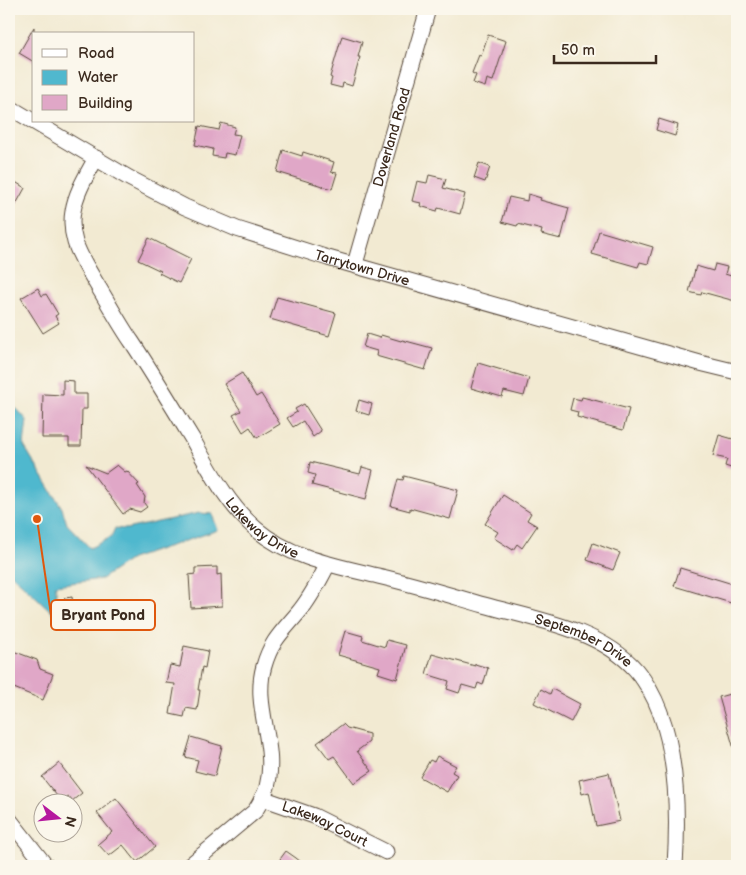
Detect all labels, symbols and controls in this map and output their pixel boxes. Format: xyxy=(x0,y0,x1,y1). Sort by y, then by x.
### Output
legend xyxy=(32,32,195,122)
scale bar xyxy=(554,32,656,64)
text: 50 m xyxy=(561,41,595,60)
text: Road xyxy=(78,44,114,63)
text: Water xyxy=(78,68,118,87)
street label: Doverland Road xyxy=(369,86,414,189)
text: Building xyxy=(78,94,133,113)
street label: Tarrytown Drive xyxy=(313,246,412,289)
street label: Lakeway Drive xyxy=(222,494,302,562)
callout: Bryant Pond xyxy=(51,600,155,630)
text: Bryant Pond xyxy=(61,606,145,625)
street label: September Drive xyxy=(533,610,636,670)
north arrow xyxy=(32,792,82,842)
street label: Lakeway Court xyxy=(280,797,371,850)
text: N xyxy=(60,814,80,829)

